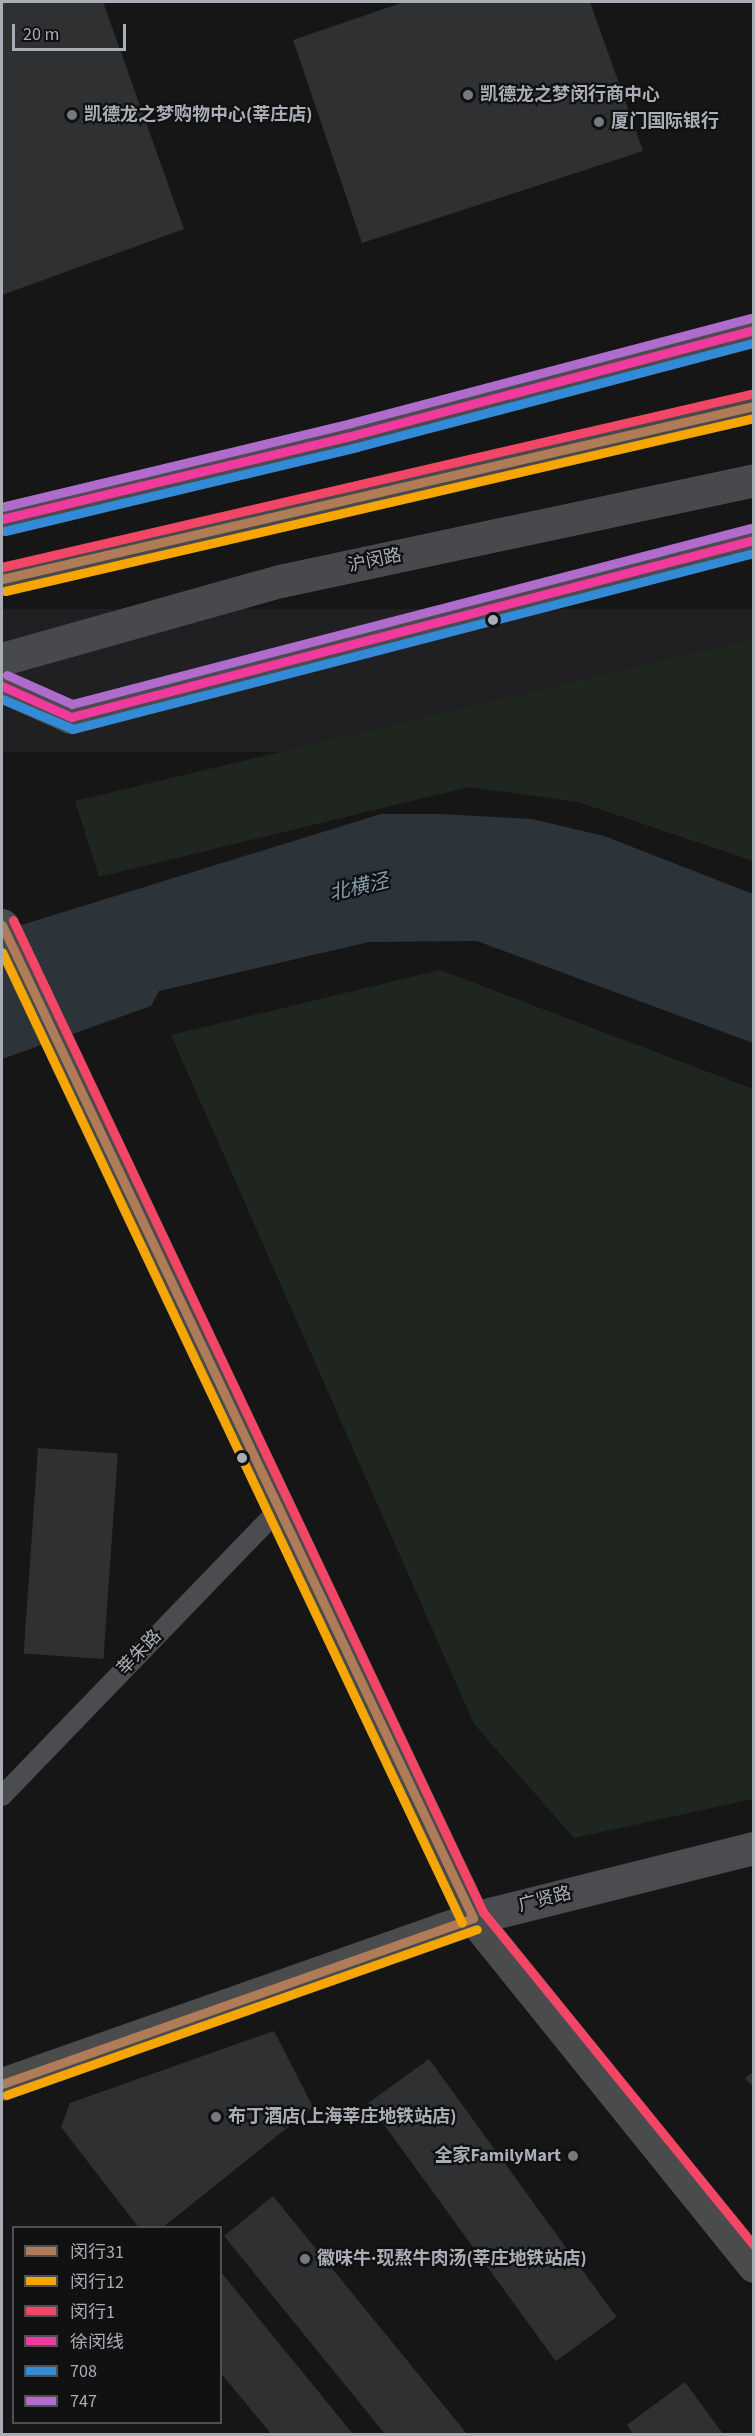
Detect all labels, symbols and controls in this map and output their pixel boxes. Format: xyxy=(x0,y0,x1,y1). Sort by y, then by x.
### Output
scale bar xyxy=(15,12,129,50)
text: 20 m xyxy=(23,22,59,47)
place label: 凯德龙之梦闵行商中心 xyxy=(480,84,660,106)
marker: 凯德龙之梦闵行商中心 xyxy=(461,88,475,102)
place label: 凯德龙之梦购物中心(莘庄店) xyxy=(84,104,312,126)
marker: 凯德龙之梦购物中心(莘庄店) xyxy=(65,108,79,122)
place label: 厦门国际银行 xyxy=(611,111,719,133)
marker: 厦门国际银行 xyxy=(592,115,606,129)
street label: 沪闵路 xyxy=(346,545,404,577)
unlabelled marker xyxy=(487,614,499,626)
water label: 北横泾 xyxy=(327,870,391,906)
unlabelled marker xyxy=(236,1452,248,1464)
street label: 莘朱路 xyxy=(113,1626,167,1680)
street label: 广贤路 xyxy=(516,1883,574,1917)
place label: 布丁酒店(上海莘庄地铁站店) xyxy=(228,2106,456,2128)
marker: 布丁酒店(上海莘庄地铁站店) xyxy=(209,2110,223,2124)
place label: 全家FamilyMart xyxy=(435,2145,561,2167)
marker: 全家FamilyMart xyxy=(566,2149,580,2163)
legend xyxy=(12,2226,222,2424)
text: 闵行31 xyxy=(70,2240,124,2265)
place label: 徽味牛·现熬牛肉汤(莘庄地铁站店) xyxy=(317,2248,587,2270)
marker: 徽味牛·现熬牛肉汤(莘庄地铁站店) xyxy=(298,2252,312,2266)
text: 闵行12 xyxy=(70,2270,124,2295)
text: 闵行1 xyxy=(70,2300,115,2325)
text: 徐闵线 xyxy=(70,2330,124,2355)
text: 708 xyxy=(70,2359,97,2384)
text: 747 xyxy=(70,2389,97,2414)

